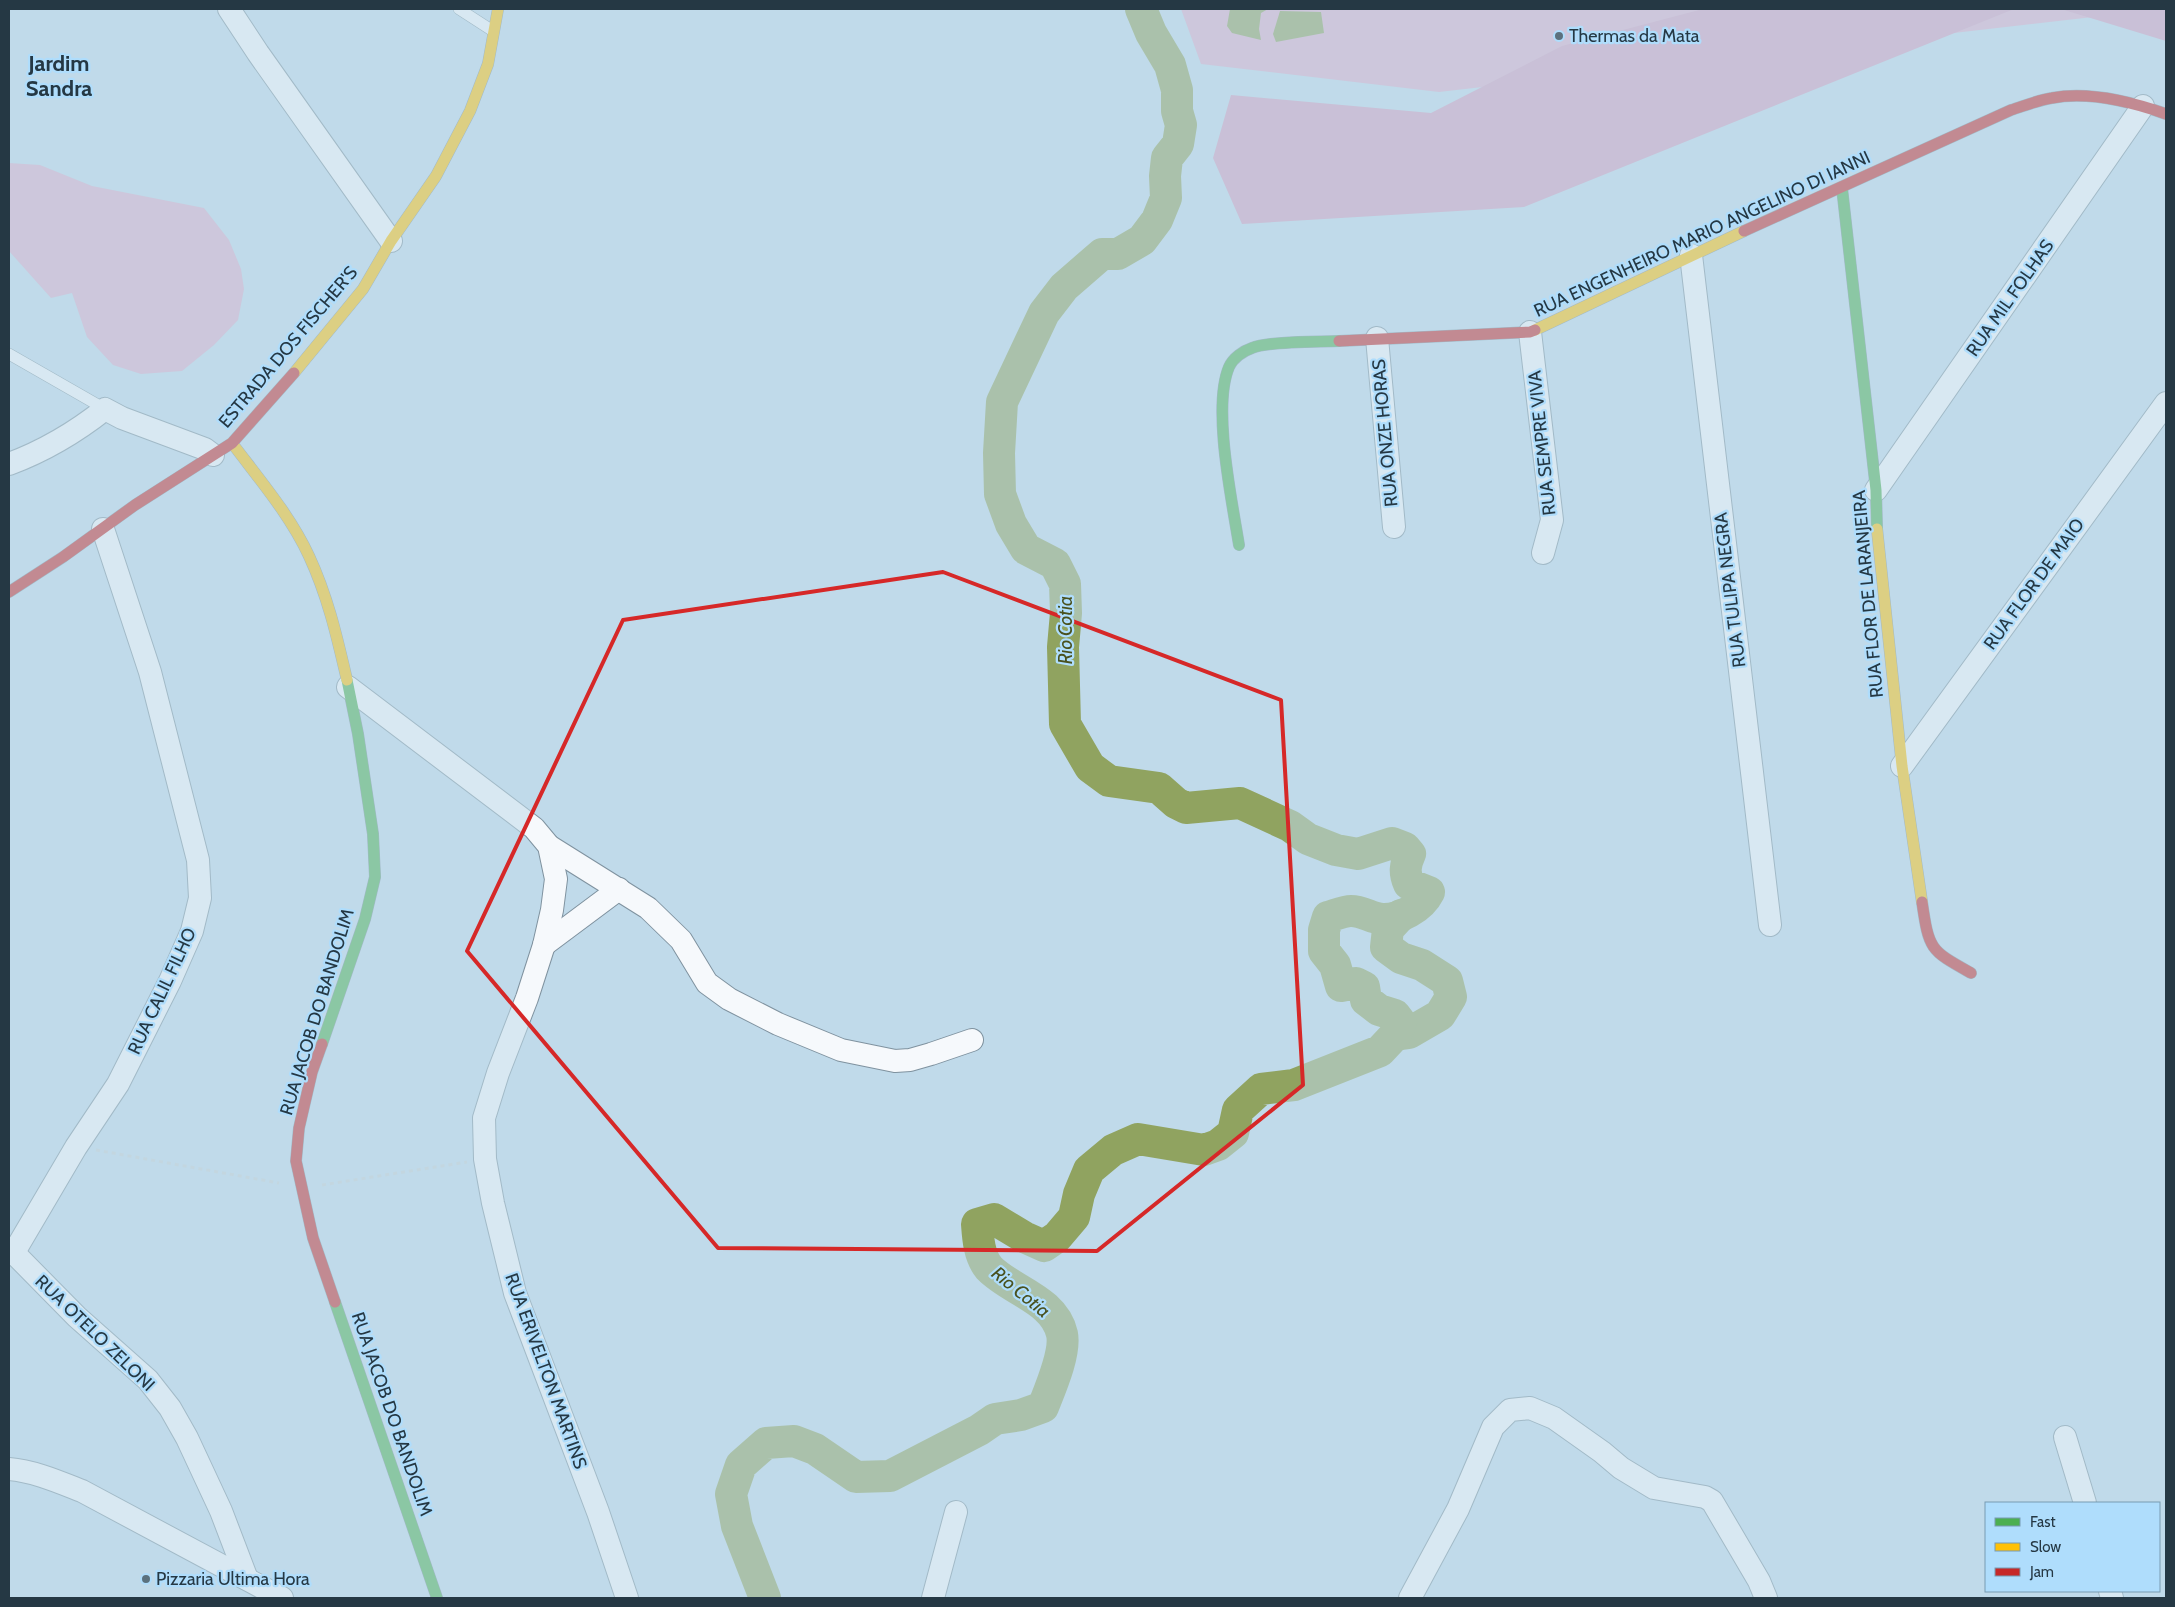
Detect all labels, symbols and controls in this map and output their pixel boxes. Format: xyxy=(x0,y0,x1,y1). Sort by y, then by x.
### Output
place label: Thermas da Mata xyxy=(1569,25,1700,47)
marker: Thermas da Mata xyxy=(1553,30,1565,42)
district label: Jardim Sandra xyxy=(26,50,92,102)
street label: RUA ENGENHEIRO MARIO ANGELINO DI IANNI xyxy=(1530,146,1874,322)
street label: RUA MIL FOLHAS xyxy=(1962,235,2058,361)
street label: ESTRADA DOS FISCHER'S xyxy=(214,262,362,432)
street label: RUA ONZE HORAS xyxy=(1368,358,1402,508)
street label: RUA SEMPRE VIVA xyxy=(1523,369,1561,517)
street label: RUA FLOR DE LARANJEIRA xyxy=(1848,489,1888,699)
street label: RUA TULIPA NEGRA xyxy=(1710,511,1750,669)
street label: RUA FLOR DE MAIO xyxy=(1979,514,2089,654)
water label: Rio Cotia xyxy=(1054,596,1077,664)
street label: RUA JACOB DO BANDOLIM xyxy=(275,906,359,1118)
street label: RUA CALIL FILHO xyxy=(123,924,201,1058)
water label: Rio Cotia xyxy=(987,1262,1055,1322)
street label: RUA OTELO ZELONI xyxy=(31,1270,159,1396)
street label: RUA ERIVELTON MARTINS xyxy=(500,1270,592,1472)
street label: RUA JACOB DO BANDOLIM xyxy=(347,1309,437,1519)
legend xyxy=(1985,1502,2160,1592)
text: Fast xyxy=(2030,1513,2055,1531)
text: Slow xyxy=(2030,1538,2061,1556)
text: Jam xyxy=(2029,1563,2054,1581)
place label: Pizzaria Ultima Hora xyxy=(156,1568,310,1590)
marker: Pizzaria Ultima Hora xyxy=(140,1573,152,1585)

